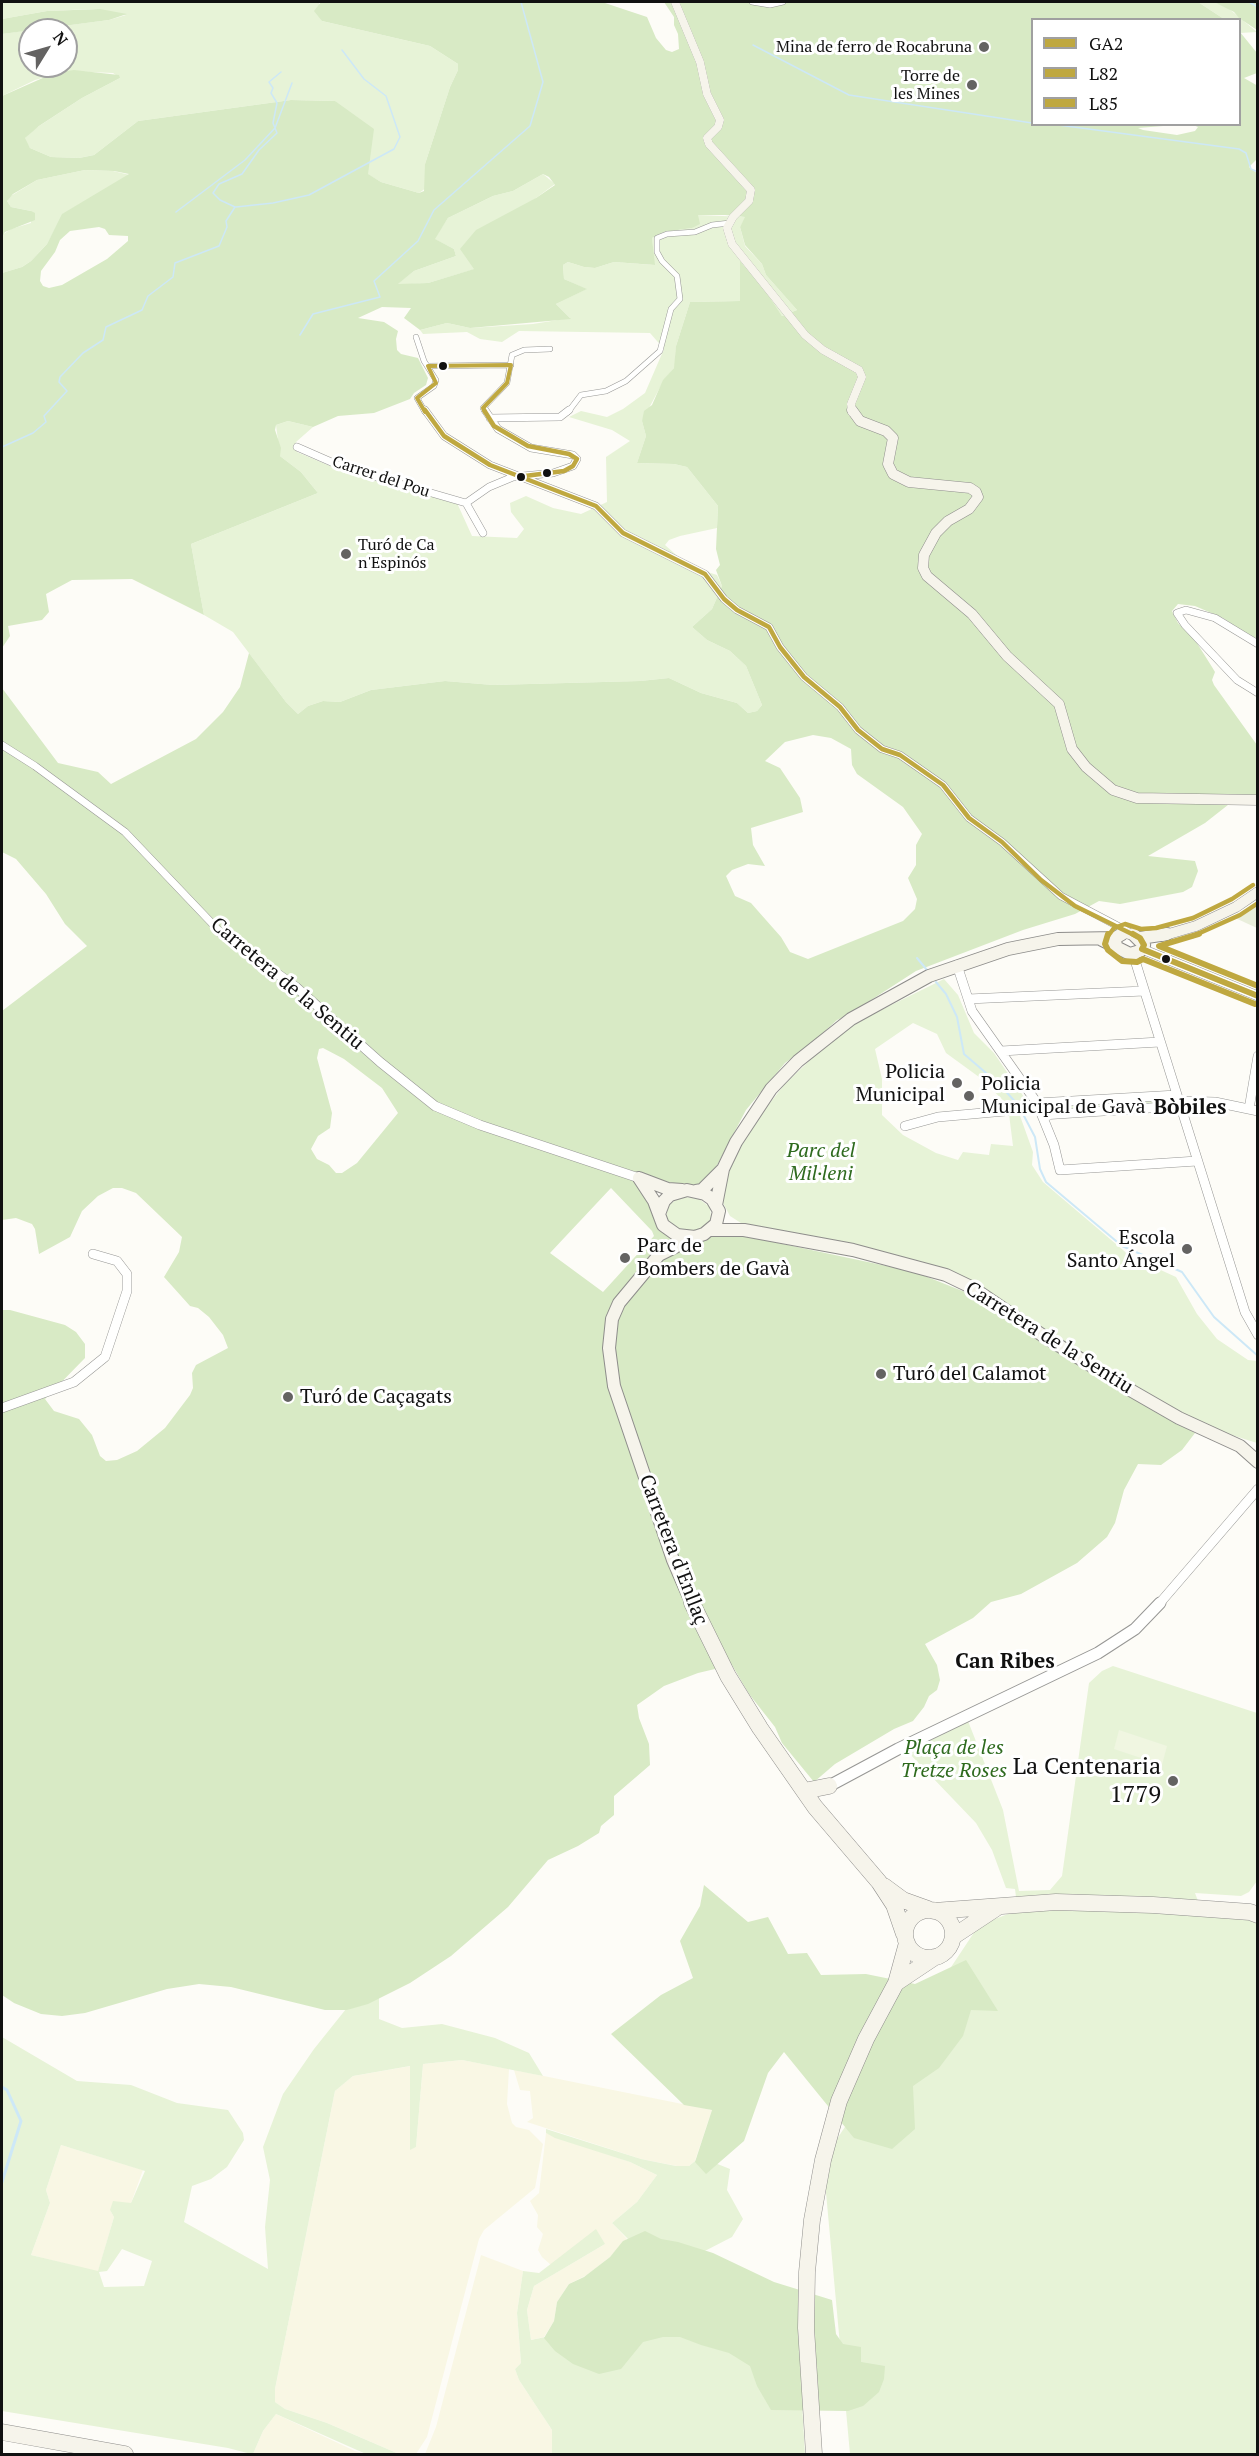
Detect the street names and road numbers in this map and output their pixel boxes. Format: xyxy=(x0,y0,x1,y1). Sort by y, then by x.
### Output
street label: Carrer del Pou xyxy=(330,452,432,502)
street label: Carretera de la Sentiu xyxy=(205,913,369,1055)
street label: Carretera de la Sentiu xyxy=(961,1277,1137,1399)
street label: Carretera d'Enllaç xyxy=(633,1471,713,1629)

